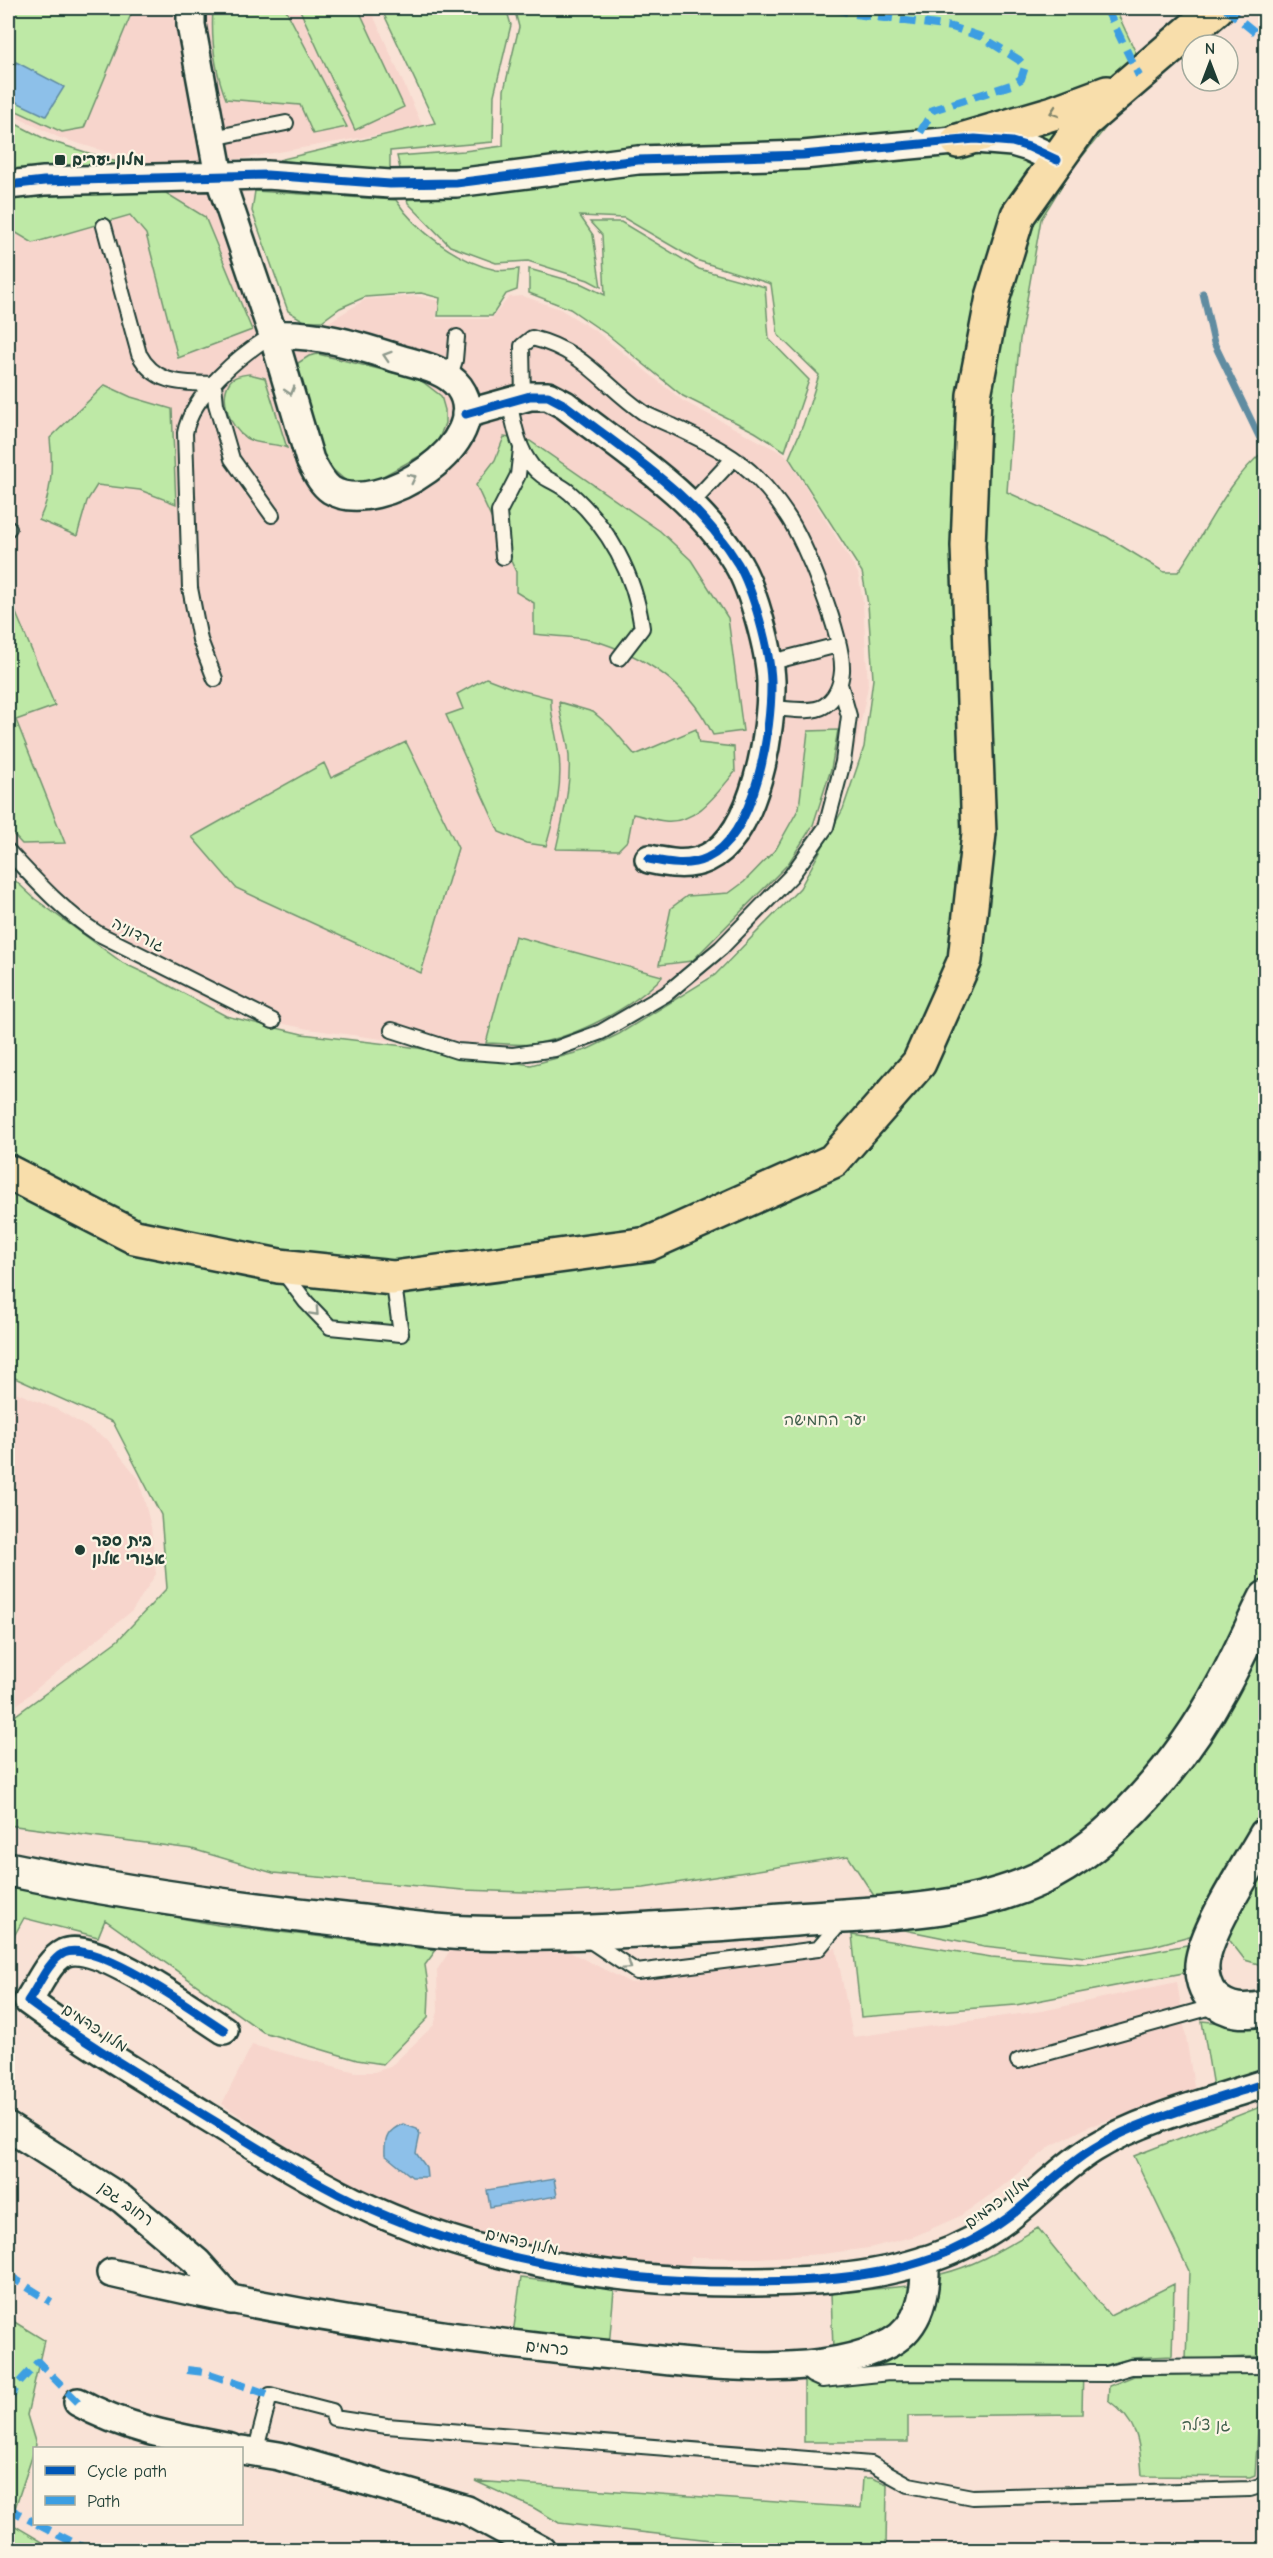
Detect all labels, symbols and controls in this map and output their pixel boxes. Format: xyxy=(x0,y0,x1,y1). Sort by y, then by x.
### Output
north arrow xyxy=(1180,33,1240,93)
text: N xyxy=(1205,40,1215,58)
one-way arrow xyxy=(1049,105,1060,118)
place label: מלון יערים xyxy=(72,151,144,169)
marker: מלון יערים xyxy=(53,153,67,167)
one-way arrow xyxy=(382,350,393,363)
one-way arrow xyxy=(283,385,295,396)
one-way arrow xyxy=(406,474,416,485)
street label: גורדוניה xyxy=(109,914,167,956)
one-way arrow xyxy=(308,1305,319,1315)
park label: יער החמישה xyxy=(784,1411,866,1429)
place label: בית ספר אזורי אלון xyxy=(92,1532,165,1568)
marker: בית ספר אזורי אלון xyxy=(73,1543,87,1557)
one-way arrow xyxy=(621,1959,632,1970)
street label: מלון כרמים xyxy=(59,2000,131,2056)
street label: מלון כרמים xyxy=(962,2174,1032,2232)
street label: רחוב גפן xyxy=(95,2178,157,2231)
street label: מלון כרמים xyxy=(484,2225,560,2259)
street label: כרמים xyxy=(525,2337,569,2359)
park label: גן צילה xyxy=(1182,2416,1230,2434)
legend xyxy=(33,2447,243,2525)
text: Cycle path xyxy=(87,2461,167,2482)
text: Path xyxy=(87,2491,120,2512)

